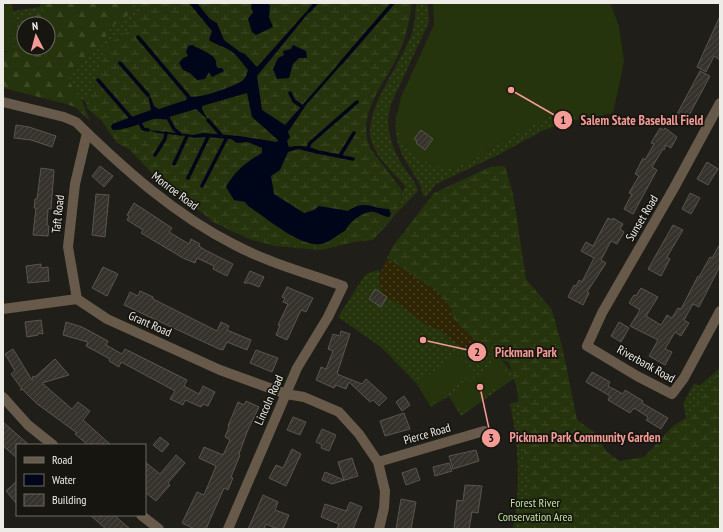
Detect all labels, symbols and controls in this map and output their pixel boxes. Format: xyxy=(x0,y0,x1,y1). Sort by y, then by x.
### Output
north arrow xyxy=(16,16,56,56)
text: N xyxy=(31,19,39,33)
callout: Salem State Baseball Field xyxy=(553,108,712,133)
text: 1 xyxy=(560,112,566,127)
text: Salem State Baseball Field xyxy=(581,112,704,129)
street label: Monroe Road xyxy=(149,168,202,213)
street label: Sunset Road xyxy=(622,192,661,243)
street label: Taft Road xyxy=(48,194,67,234)
street label: Grant Road xyxy=(126,307,174,340)
callout: Pickman Park xyxy=(467,340,565,365)
street label: Riverbank Road xyxy=(615,342,678,386)
text: 2 xyxy=(474,344,480,359)
text: Pickman Park xyxy=(495,344,558,361)
street label: Lincoln Road xyxy=(251,372,286,427)
street label: Pierce Road xyxy=(402,420,452,447)
callout: Pickman Park Community Garden xyxy=(481,425,669,450)
text: Pickman Park Community Garden xyxy=(509,429,661,446)
text: 3 xyxy=(488,430,494,445)
legend xyxy=(16,444,146,516)
text: Road xyxy=(52,452,72,467)
text: Water xyxy=(52,472,77,487)
text: Building xyxy=(52,492,87,507)
park label: Forest River Conservation Area xyxy=(498,495,573,524)

